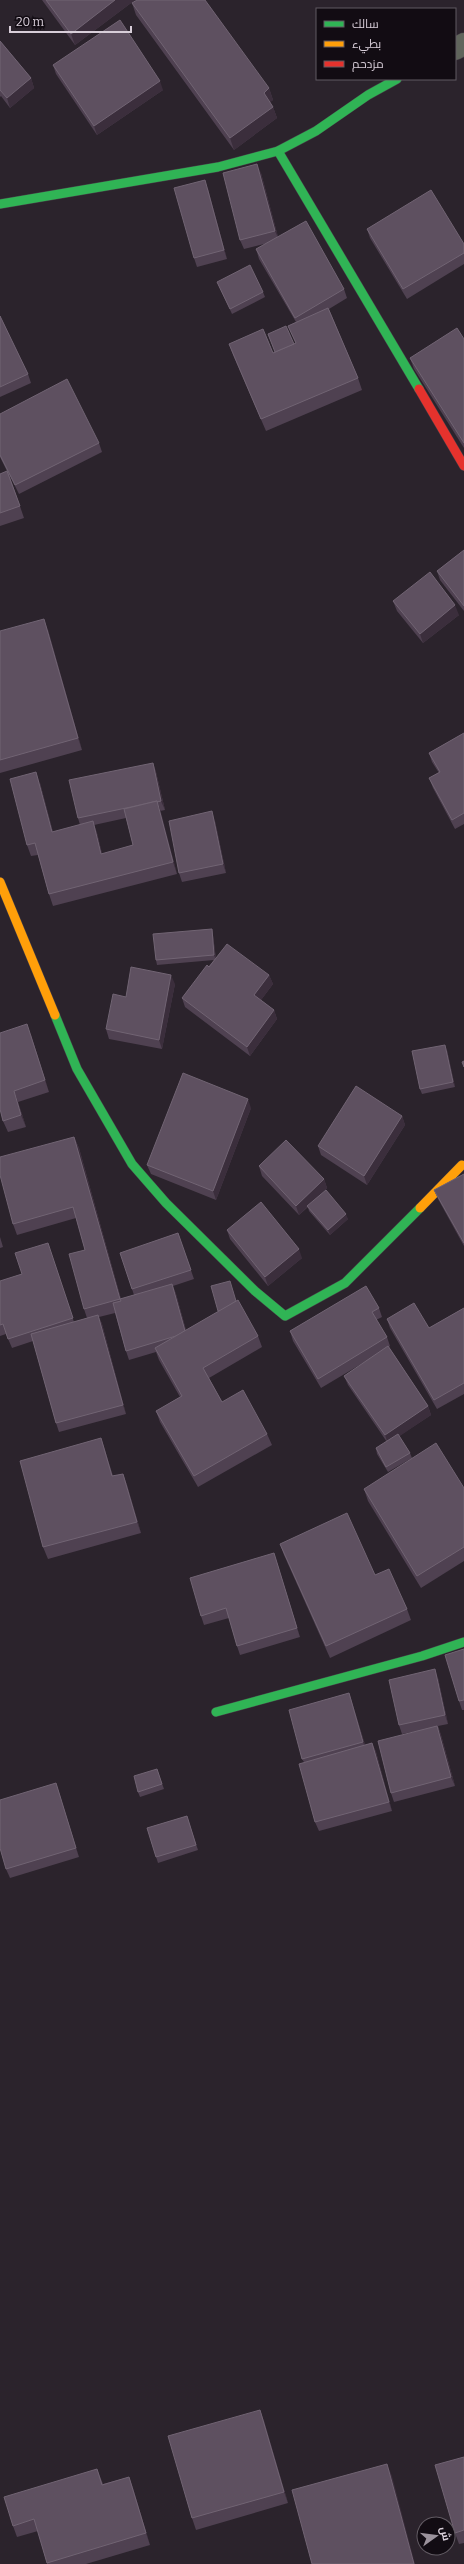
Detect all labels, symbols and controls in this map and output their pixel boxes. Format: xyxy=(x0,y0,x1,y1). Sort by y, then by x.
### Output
scale bar xyxy=(10,8,131,34)
legend xyxy=(316,8,456,80)
text: 20 m xyxy=(16,15,45,29)
text: سالك xyxy=(352,17,379,31)
text: بطيء xyxy=(352,37,381,54)
text: مزدحم xyxy=(352,57,384,72)
north arrow xyxy=(416,2516,456,2556)
text: ش xyxy=(437,2525,453,2542)

